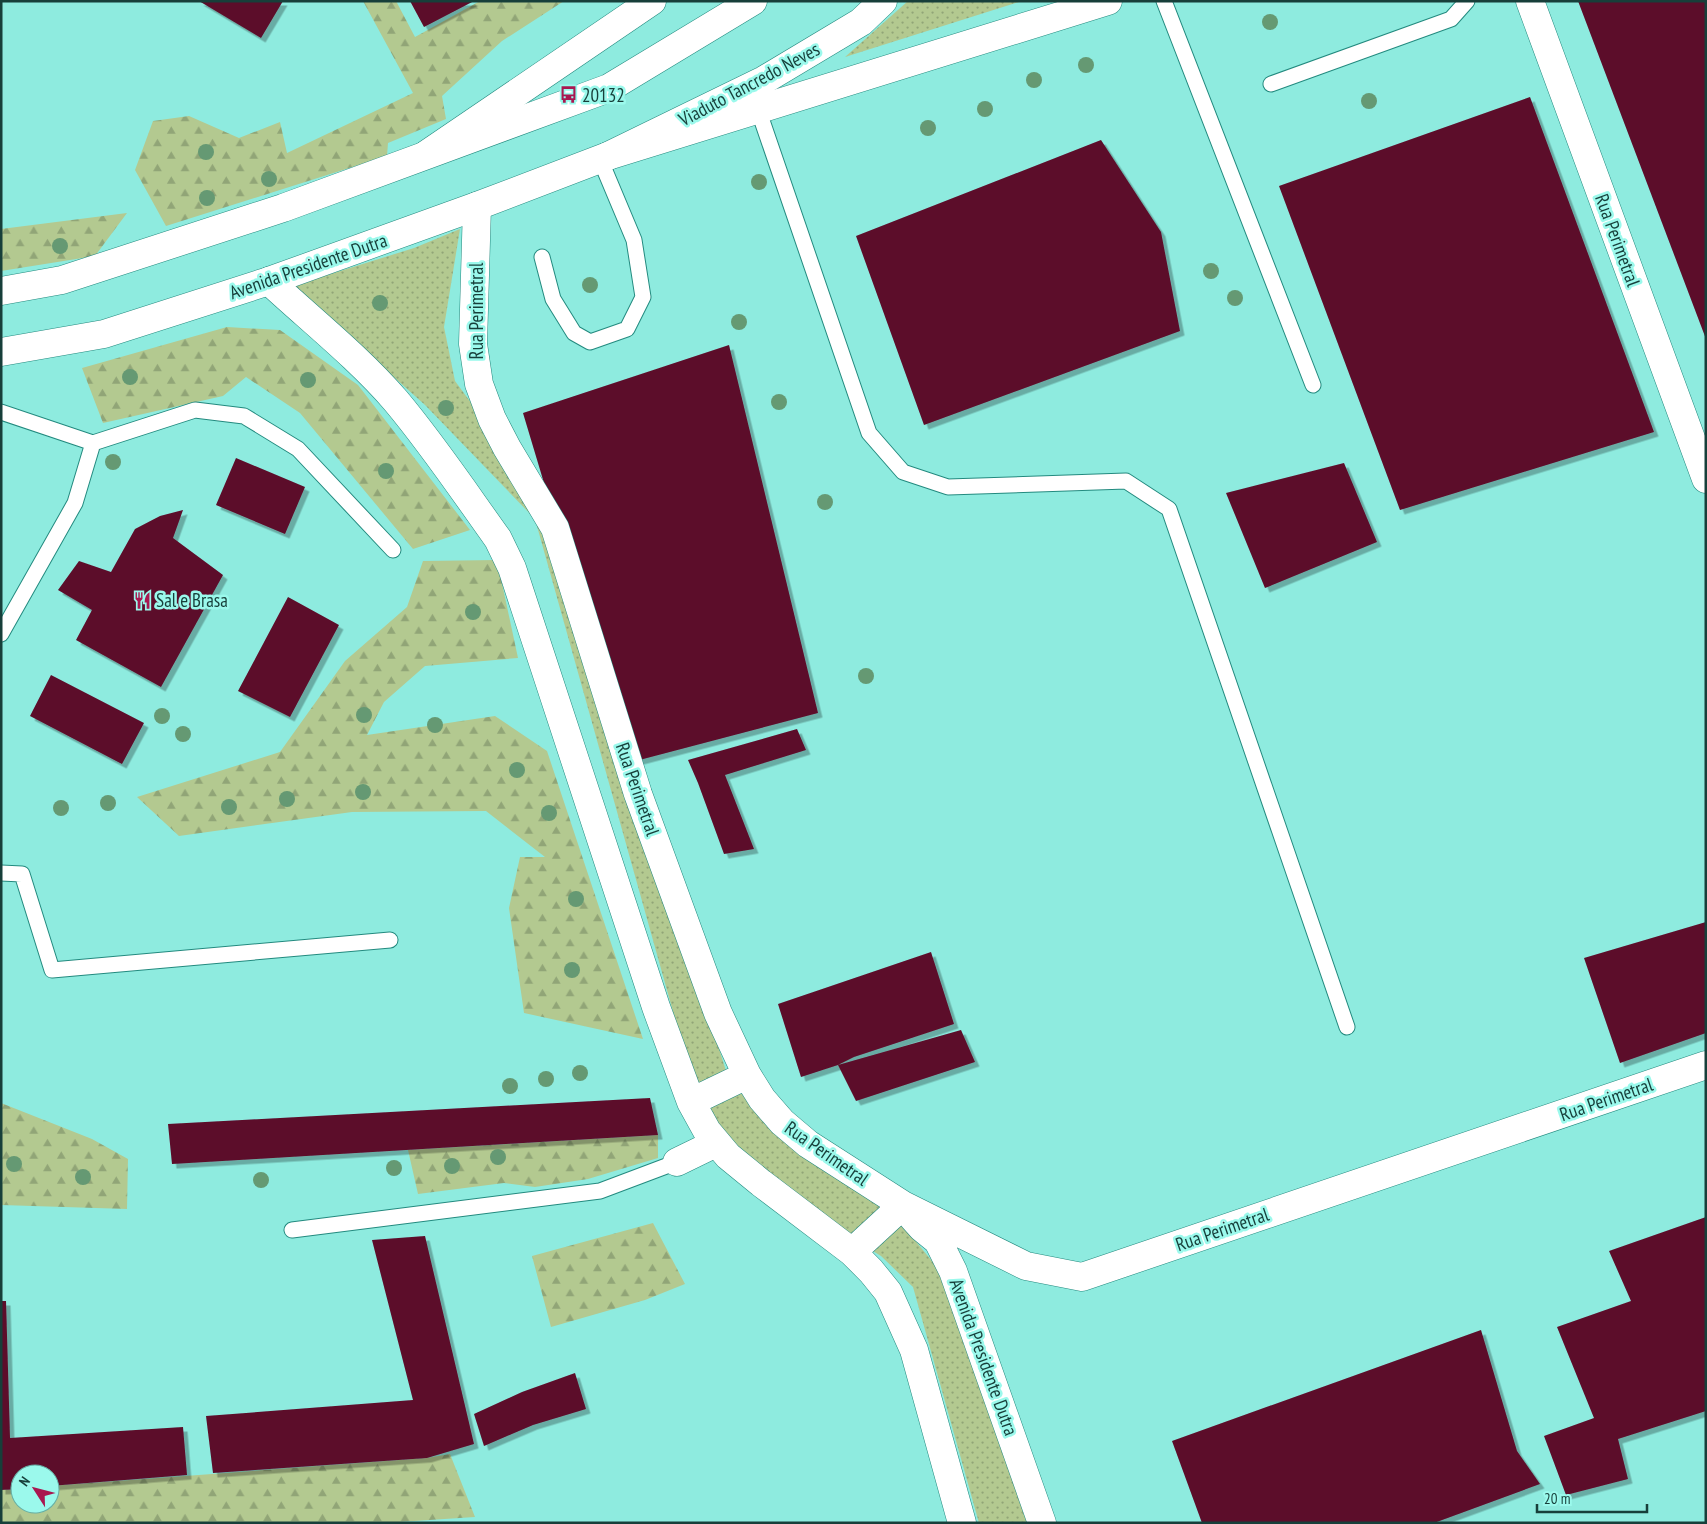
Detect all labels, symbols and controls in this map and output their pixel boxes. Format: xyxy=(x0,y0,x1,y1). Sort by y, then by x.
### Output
street label: Viaduto Tancredo Neves xyxy=(673,37,824,132)
place label: 20132 xyxy=(582,83,625,107)
bus stop icon: 20132 xyxy=(558,85,578,105)
street label: Rua Perimetral xyxy=(1590,190,1646,290)
street label: Avenida Presidente Dutra xyxy=(226,228,390,304)
street label: Rua Perimetral xyxy=(464,262,488,359)
place label: Sal e Brasa xyxy=(156,588,228,612)
restaurant icon: Sal e Brasa xyxy=(132,590,152,610)
street label: Rua Perimetral xyxy=(611,739,665,839)
street label: Rua Perimetral xyxy=(1556,1072,1656,1126)
street label: Rua Perimetral xyxy=(780,1115,874,1191)
street label: Rua Perimetral xyxy=(1172,1202,1272,1256)
street label: Avenida Presidente Dutra xyxy=(944,1275,1024,1439)
north arrow xyxy=(10,1464,60,1514)
text: N xyxy=(15,1473,34,1490)
scale bar xyxy=(1537,1482,1647,1514)
text: 20 m xyxy=(1544,1489,1570,1508)

